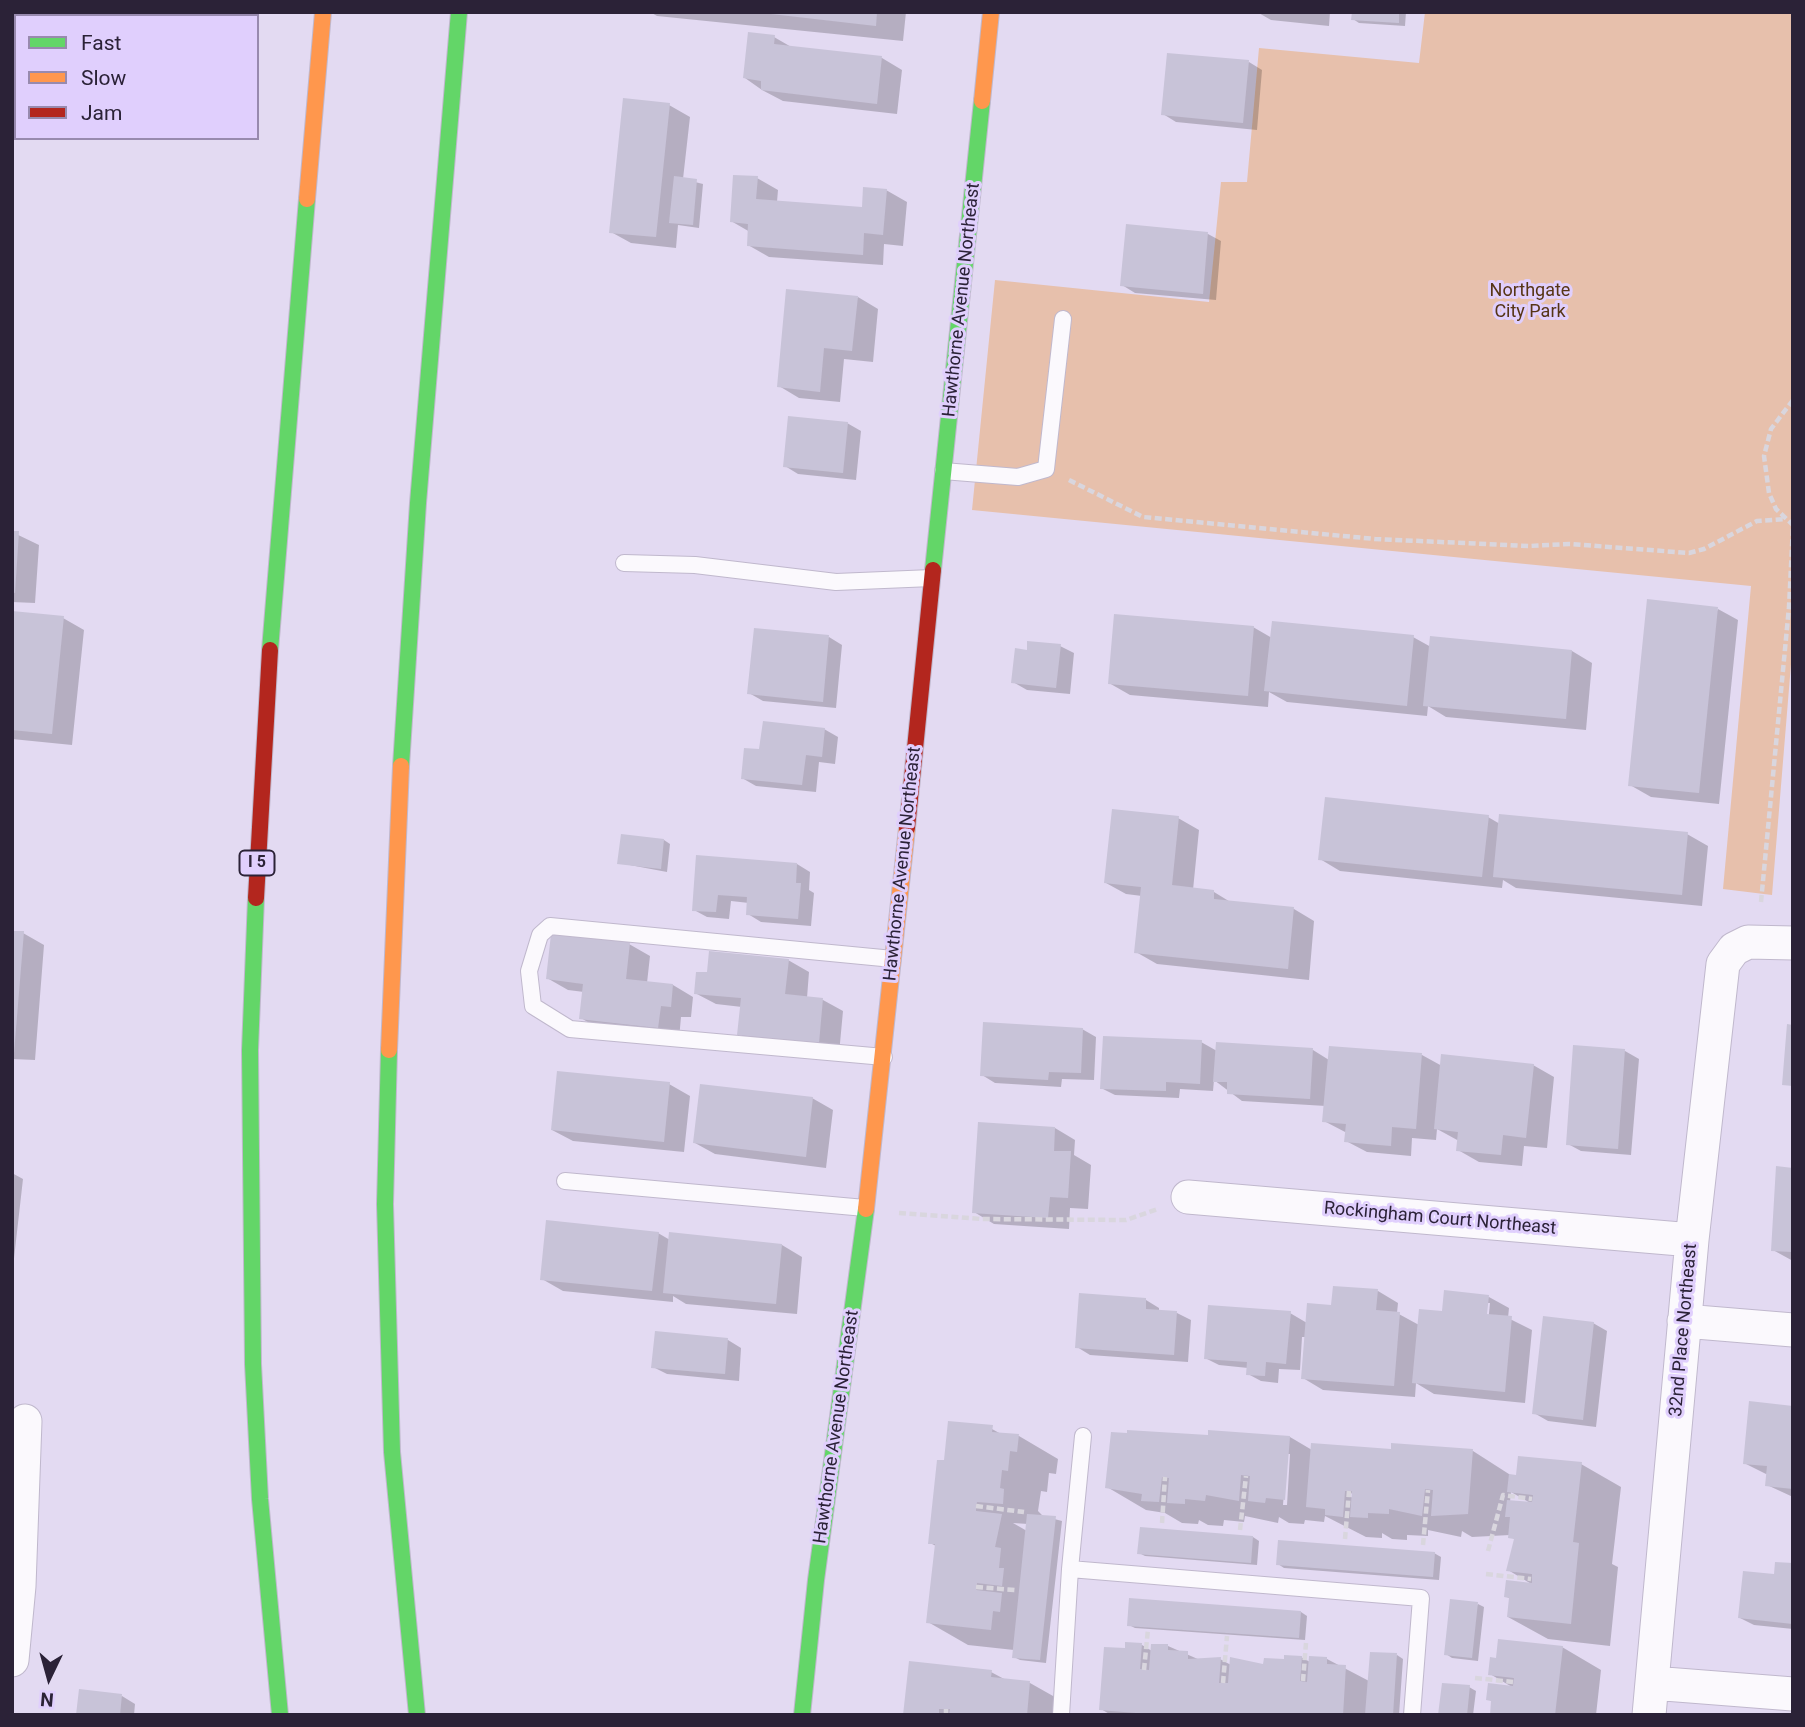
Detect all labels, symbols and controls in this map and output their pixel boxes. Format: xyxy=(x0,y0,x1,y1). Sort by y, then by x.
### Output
legend xyxy=(14,14,259,140)
text: Fast xyxy=(81,31,121,55)
text: Slow xyxy=(81,66,126,90)
text: Jam xyxy=(81,101,122,125)
street label: Hawthorne Avenue Northeast xyxy=(939,182,985,418)
park label: Northgate City Park xyxy=(1490,280,1570,322)
street label: Hawthorne Avenue Northeast xyxy=(880,746,926,982)
road number: I 5 xyxy=(240,850,274,876)
street label: Rockingham Court Northeast xyxy=(1323,1198,1557,1240)
street label: 32nd Place Northeast xyxy=(1666,1243,1702,1417)
street label: Hawthorne Avenue Northeast xyxy=(810,1309,864,1545)
north arrow xyxy=(14,1643,84,1713)
text: N xyxy=(39,1687,55,1711)

